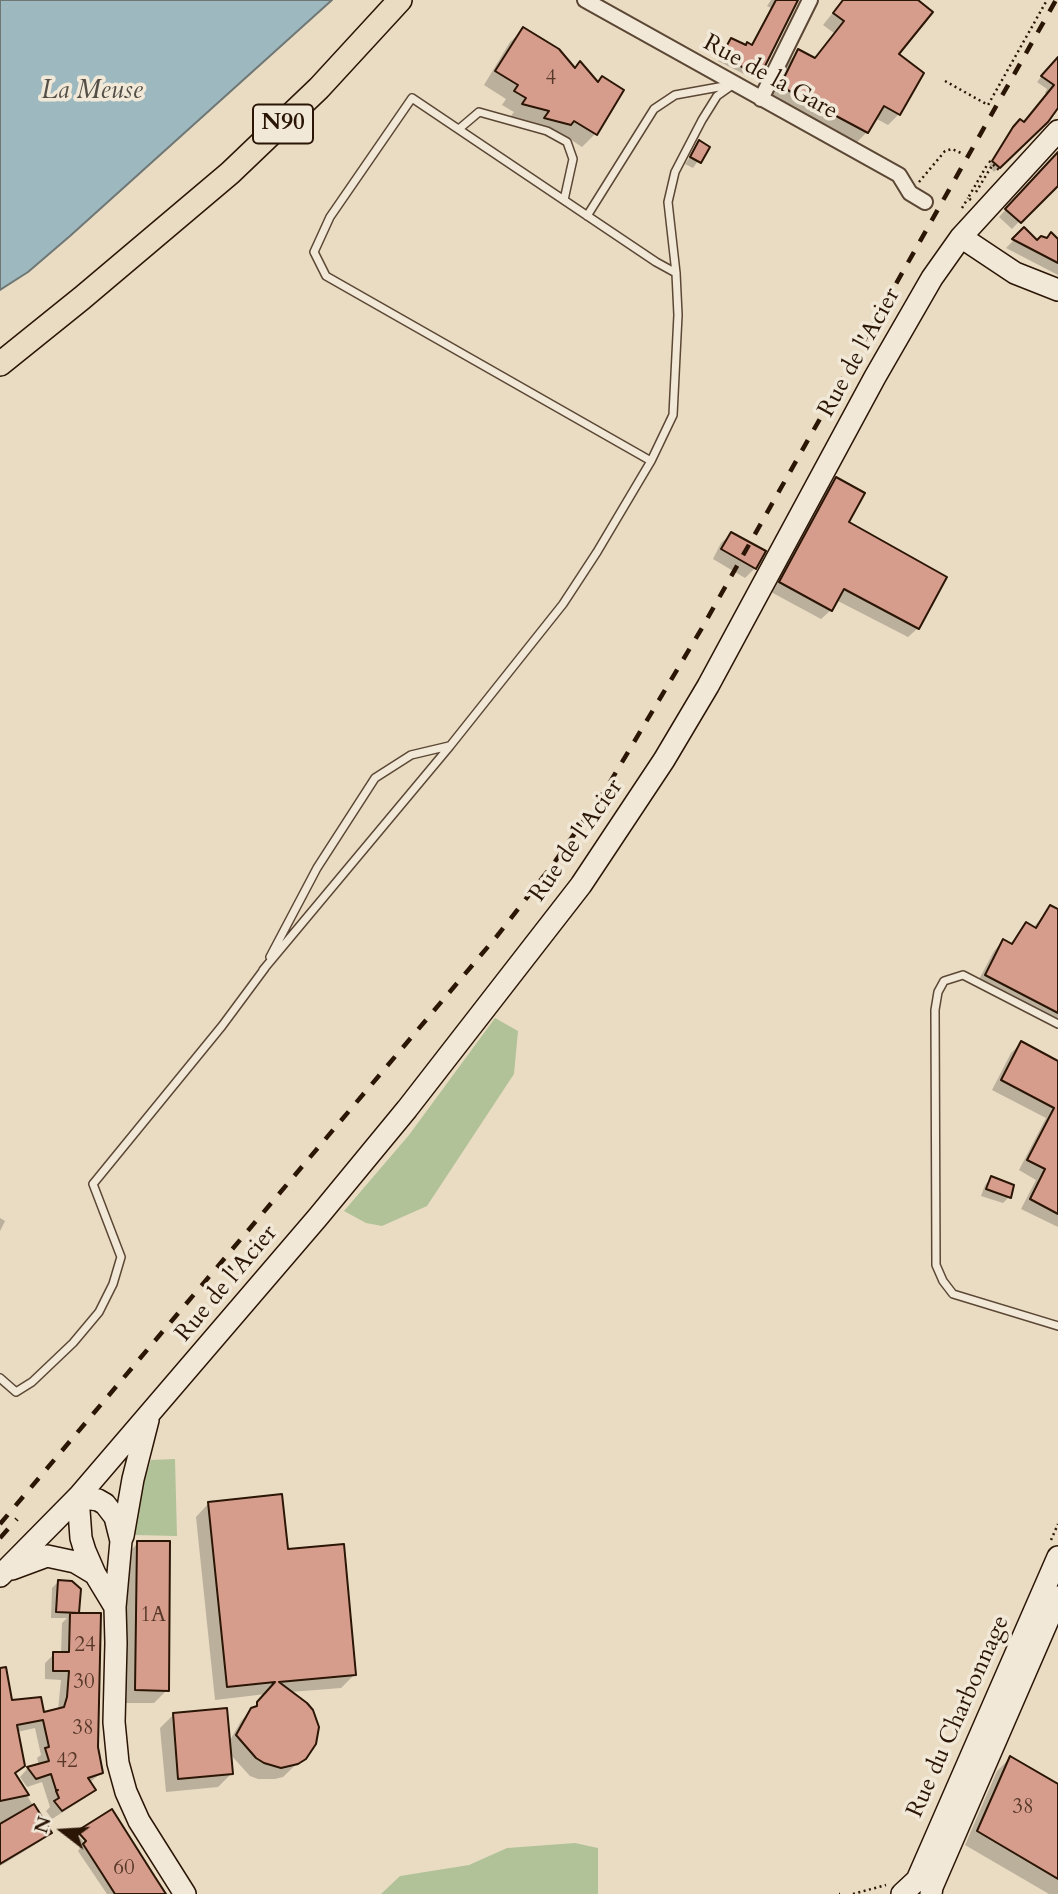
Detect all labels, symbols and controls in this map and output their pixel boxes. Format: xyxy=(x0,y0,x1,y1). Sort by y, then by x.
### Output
street label: Rue de la Gare xyxy=(698,29,842,127)
house number: 4 xyxy=(546,66,556,92)
water label: La Meuse xyxy=(41,76,143,108)
road number: N90 xyxy=(253,105,313,144)
street label: Rue de l'Acier xyxy=(813,283,907,423)
street label: Rue de l'Acier xyxy=(524,774,630,908)
street label: Rue de l'Acier xyxy=(170,1220,284,1348)
house number: 1A xyxy=(140,1603,166,1629)
street label: Rue du Charbonnage xyxy=(902,1612,1016,1822)
house number: 24 xyxy=(74,1633,96,1659)
house number: 30 xyxy=(73,1670,95,1696)
house number: 38 xyxy=(72,1716,94,1742)
house number: 42 xyxy=(56,1749,78,1775)
house number: 38 xyxy=(1012,1795,1034,1821)
north arrow xyxy=(28,1796,98,1866)
text: N xyxy=(28,1813,58,1837)
house number: 60 xyxy=(113,1856,135,1882)

